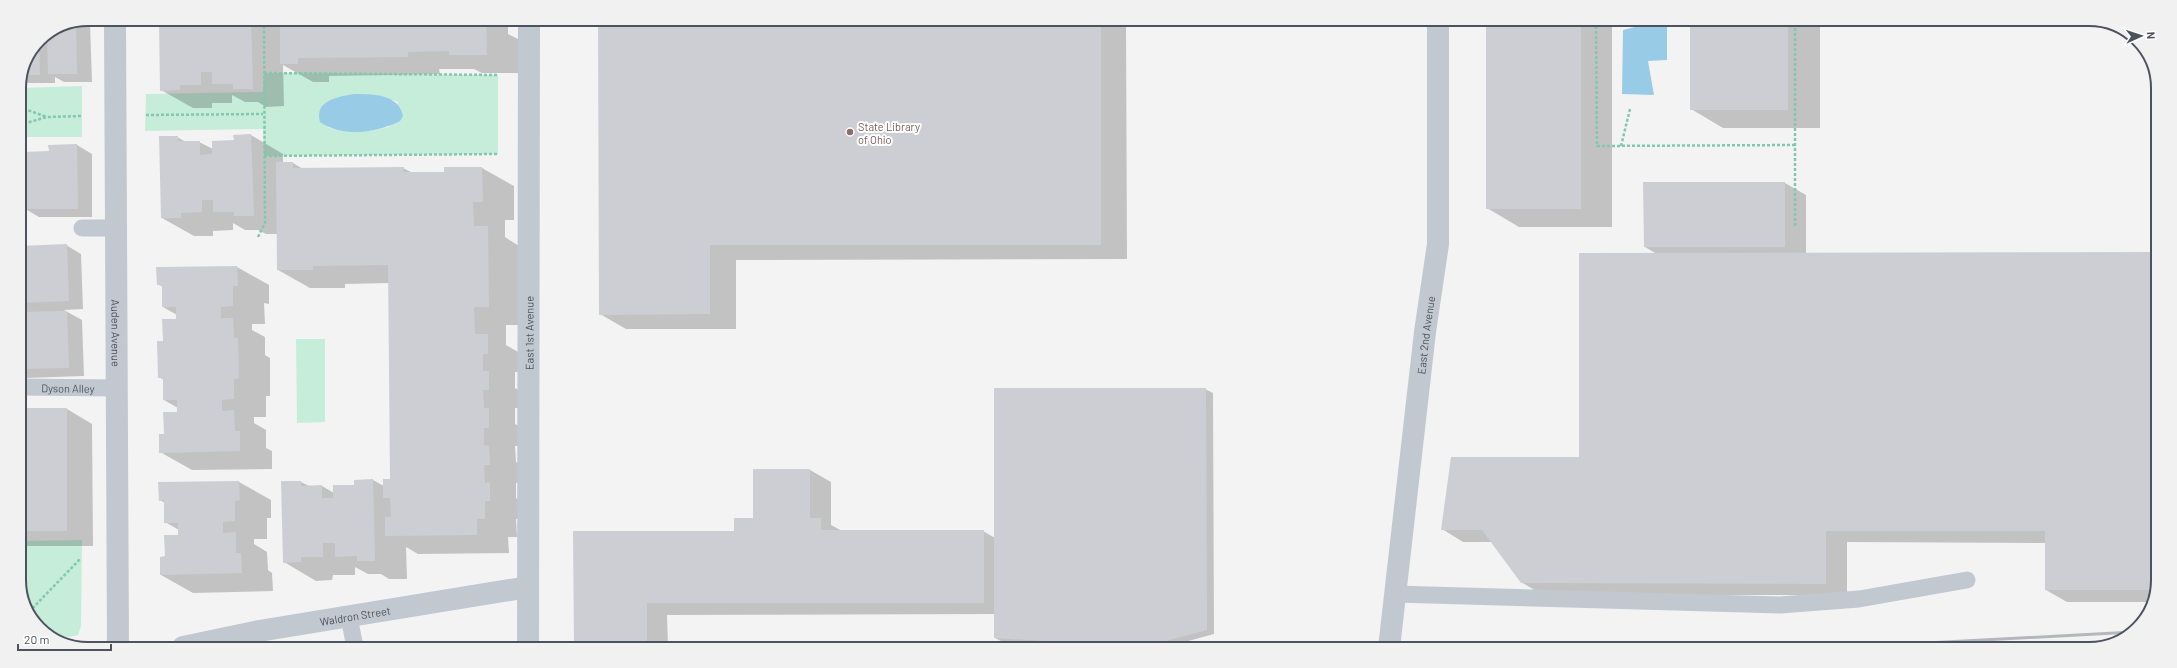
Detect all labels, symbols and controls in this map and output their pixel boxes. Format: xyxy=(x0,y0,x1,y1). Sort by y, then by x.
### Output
north arrow xyxy=(2121,16,2161,56)
text: N xyxy=(2145,31,2158,39)
place label: State Library of Ohio xyxy=(858,120,920,146)
marker: State Library of Ohio xyxy=(845,127,855,137)
street label: East 2nd Avenue xyxy=(1414,295,1437,375)
street label: East 1st Avenue xyxy=(522,296,535,370)
street label: Auden Avenue xyxy=(110,299,123,367)
street label: Dyson Alley xyxy=(41,381,95,394)
street label: Waldron Street xyxy=(319,603,391,627)
scale bar xyxy=(18,626,111,652)
text: 20 m xyxy=(24,632,50,646)

